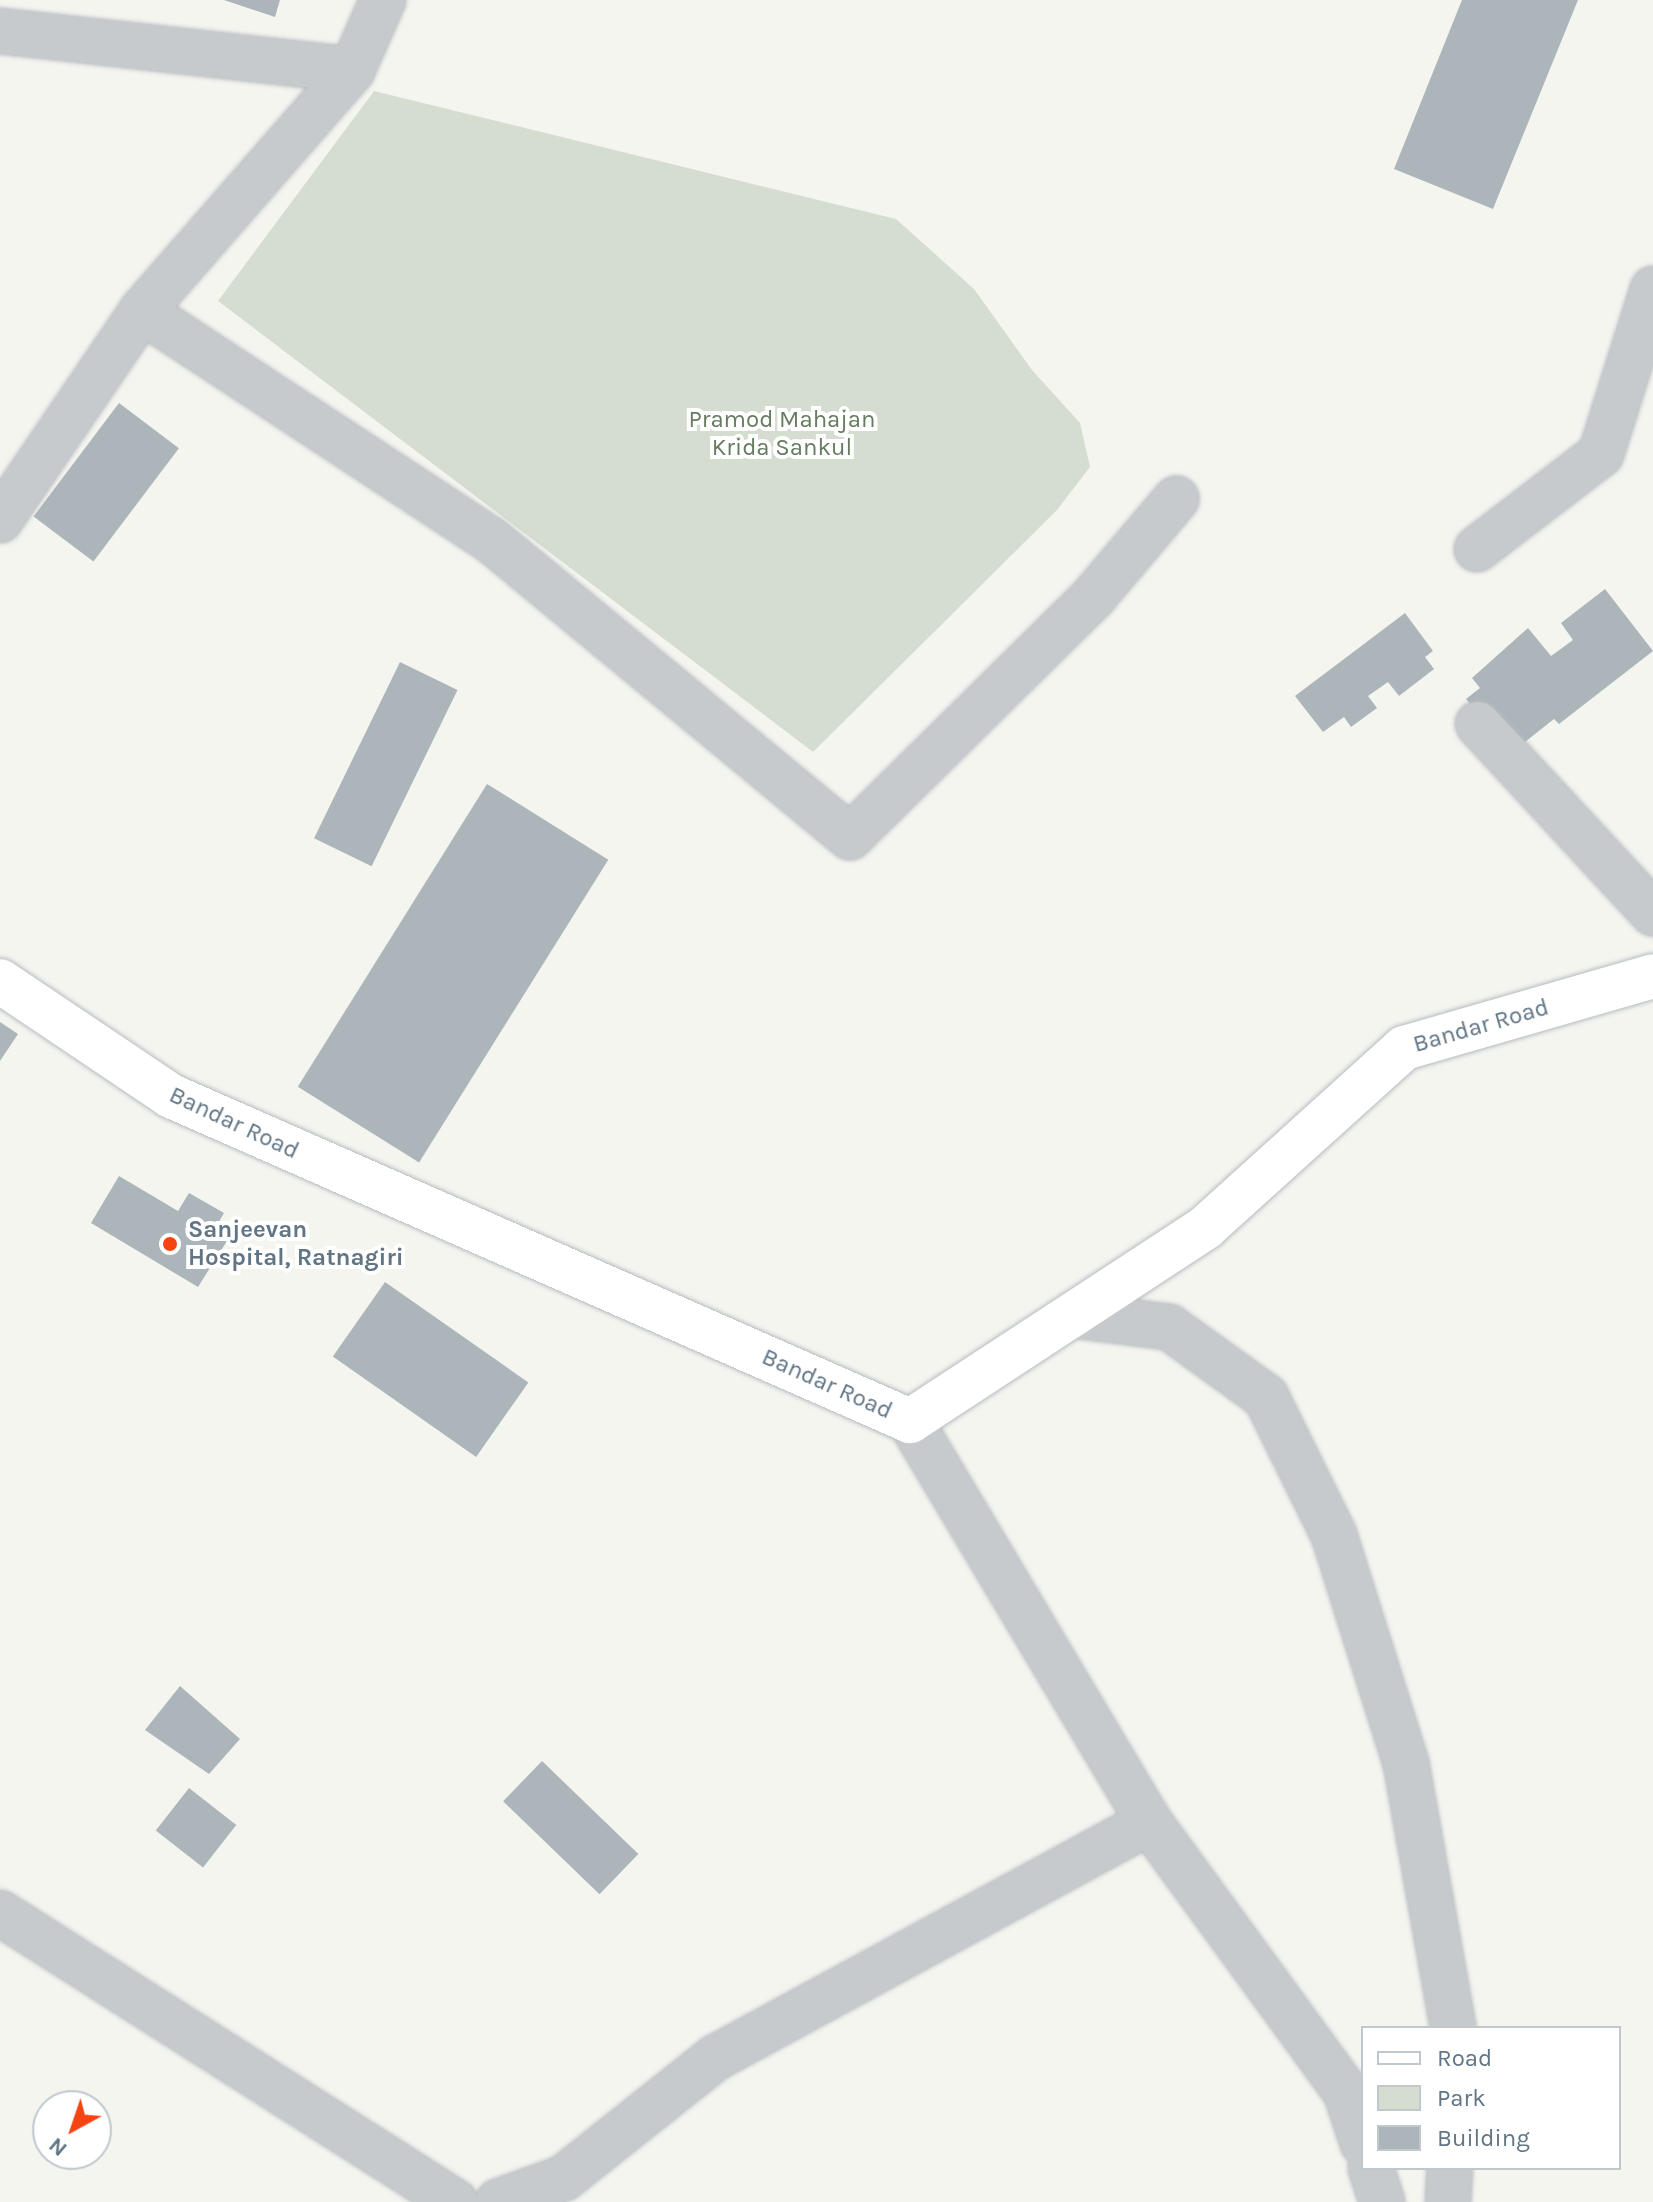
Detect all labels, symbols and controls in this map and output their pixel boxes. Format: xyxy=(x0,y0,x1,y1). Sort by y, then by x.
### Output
park label: Pramod Mahajan Krida Sankul xyxy=(688,406,876,462)
street label: Bandar Road xyxy=(1410,993,1552,1059)
street label: Bandar Road xyxy=(165,1080,303,1166)
place label: Sanjeevan Hospital, Ratnagiri xyxy=(188,1216,404,1272)
marker: Sanjeevan Hospital, Ratnagiri xyxy=(159,1233,181,1255)
street label: Bandar Road xyxy=(757,1342,897,1426)
legend xyxy=(1361,2026,1621,2170)
text: Road xyxy=(1437,2044,1492,2072)
text: Park xyxy=(1437,2084,1486,2112)
north arrow xyxy=(32,2090,112,2170)
text: Building xyxy=(1437,2124,1530,2152)
text: N xyxy=(43,2132,72,2162)

